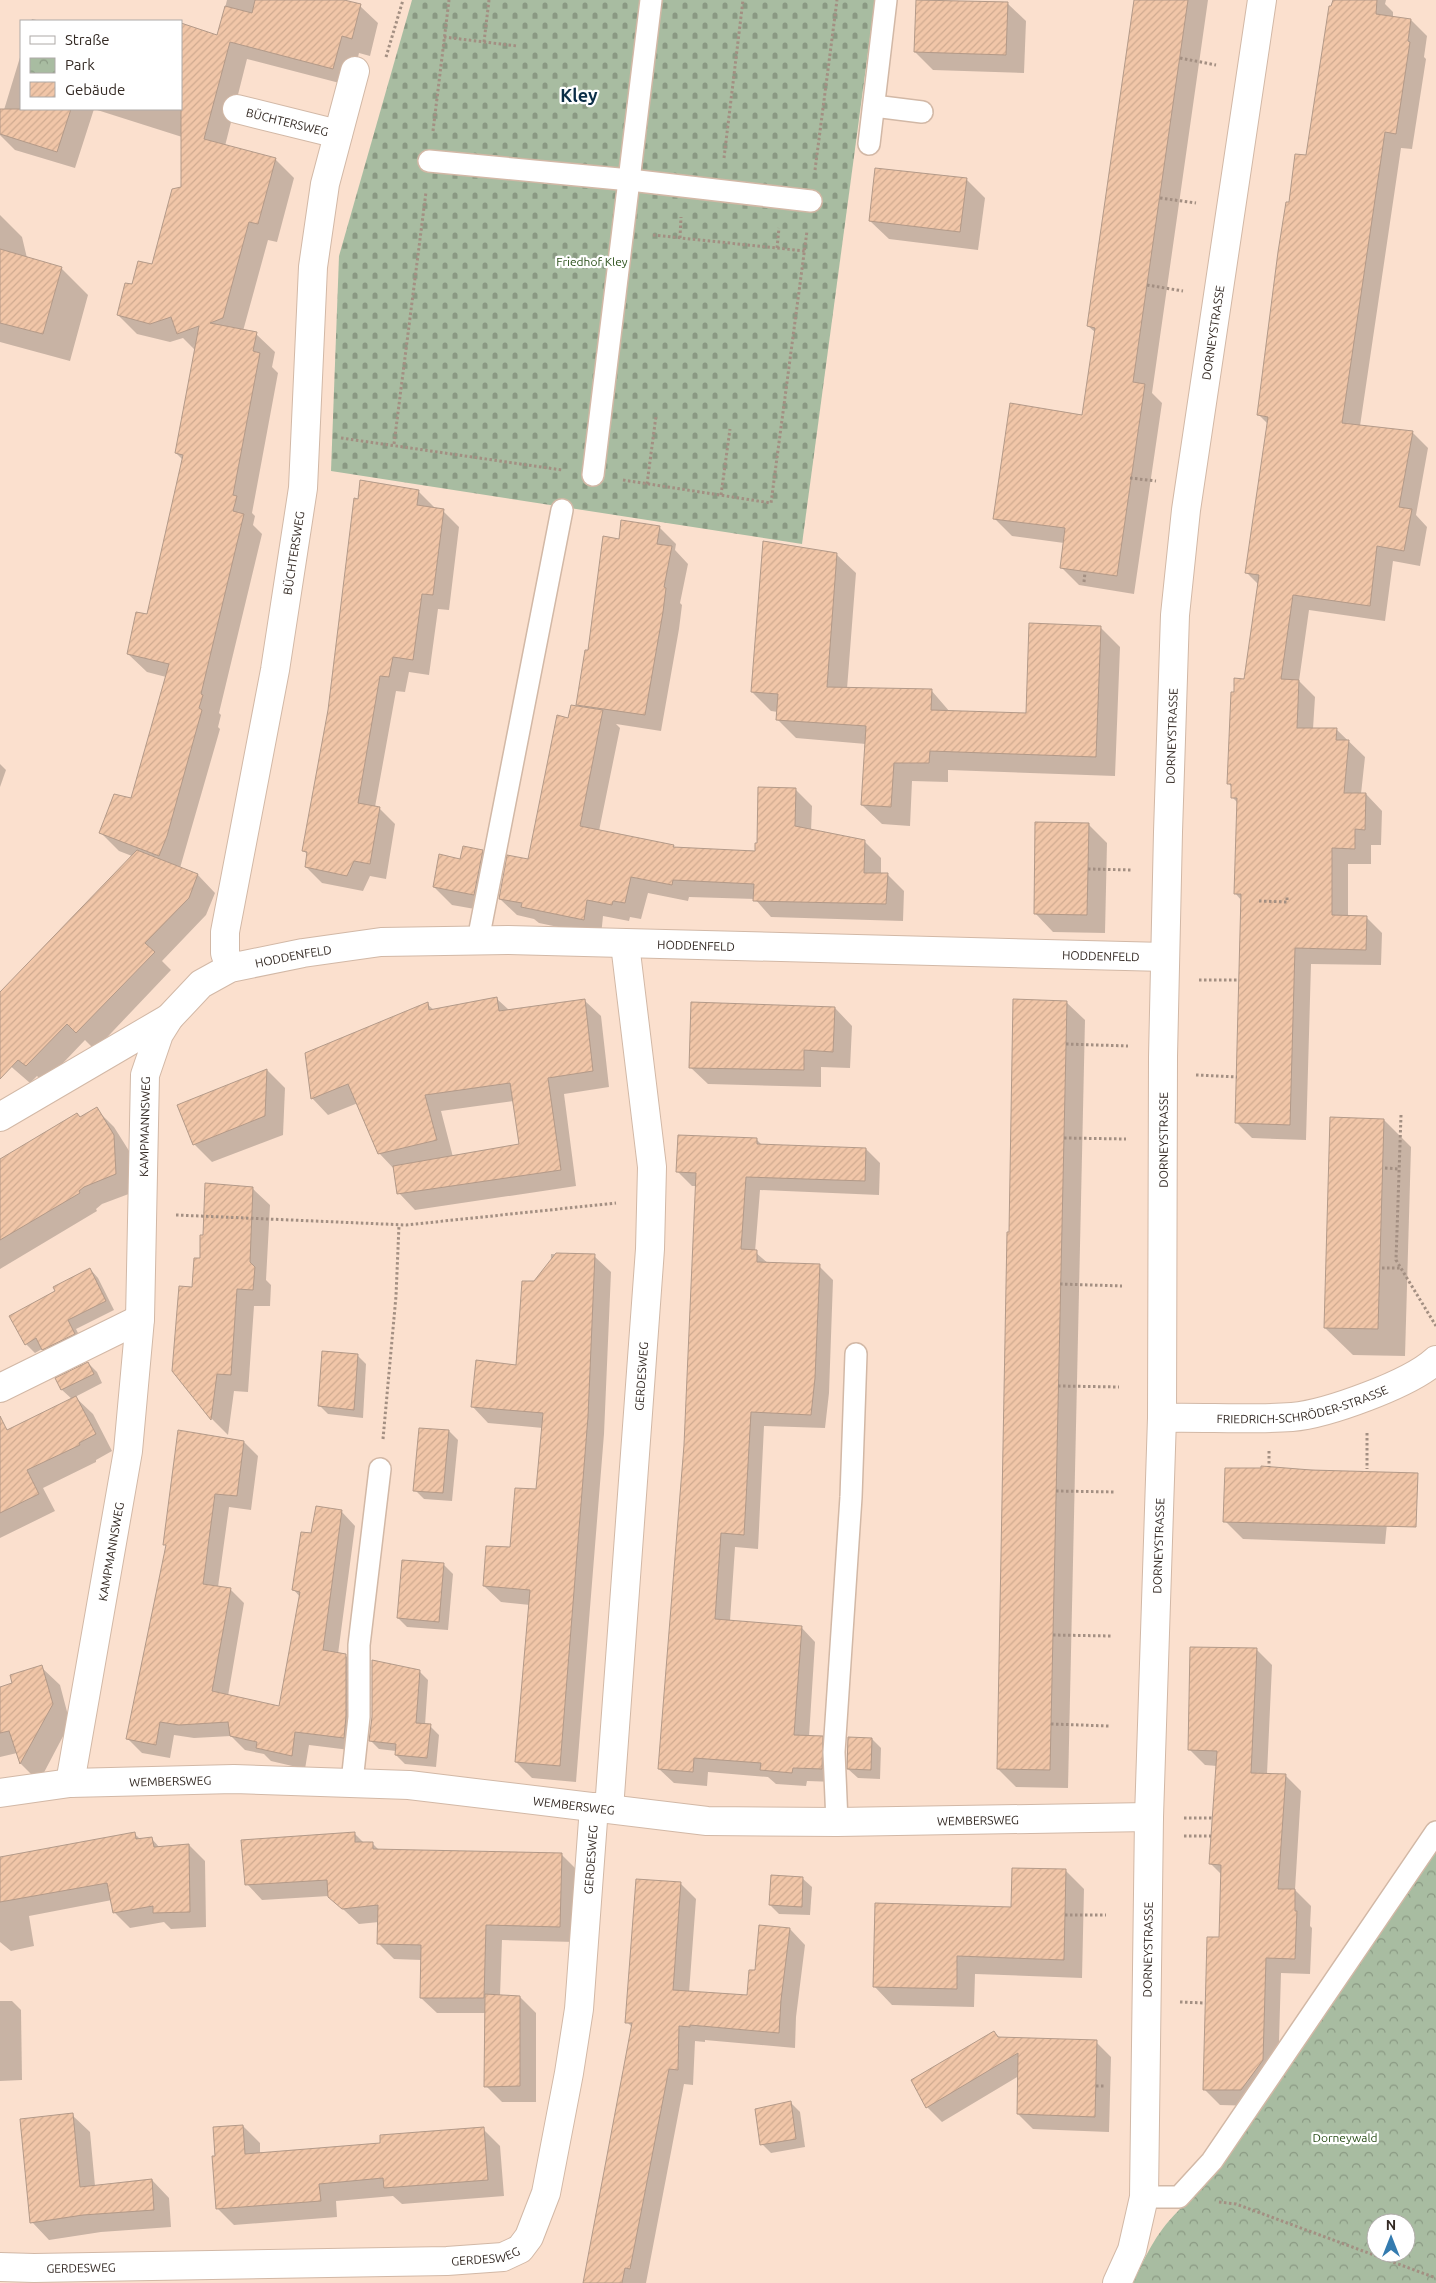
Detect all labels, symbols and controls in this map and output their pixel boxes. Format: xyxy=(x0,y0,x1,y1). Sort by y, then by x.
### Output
legend xyxy=(20,20,182,110)
text: Straße xyxy=(65,31,109,48)
text: Park xyxy=(65,56,95,73)
text: Gebäude xyxy=(65,81,125,98)
district label: Kley xyxy=(560,85,598,105)
street label: BÜCHTERSWEG xyxy=(245,105,330,138)
park label: Friedhof Kley xyxy=(556,255,628,268)
street label: DORNEYSTRASSE xyxy=(1199,284,1226,381)
street label: BÜCHTERSWEG xyxy=(280,510,306,596)
street label: DORNEYSTRASSE xyxy=(1163,688,1179,784)
street label: HODDENFELD xyxy=(657,937,735,952)
street label: HODDENFELD xyxy=(254,943,332,969)
street label: HODDENFELD xyxy=(1062,948,1140,963)
street label: KAMPMANNSWEG xyxy=(136,1076,151,1177)
street label: DORNEYSTRASSE xyxy=(1156,1092,1169,1188)
street label: GERDESWEG xyxy=(632,1341,650,1411)
street label: FRIEDRICH-SCHRÖDER-STRASSE xyxy=(1216,1382,1390,1425)
street label: DORNEYSTRASSE xyxy=(1150,1497,1166,1594)
street label: KAMPMANNSWEG xyxy=(95,1501,125,1602)
street label: WEMBERSWEG xyxy=(129,1773,211,1788)
street label: WEMBERSWEG xyxy=(532,1794,615,1816)
street label: WEMBERSWEG xyxy=(937,1813,1019,1827)
street label: GERDESWEG xyxy=(581,1824,599,1895)
street label: DORNEYSTRASSE xyxy=(1140,1901,1154,1998)
park label: Dorneywald xyxy=(1312,2131,1378,2144)
north arrow xyxy=(1366,2213,1416,2263)
text: N xyxy=(1386,2217,1396,2233)
street label: GERDESWEG xyxy=(451,2244,522,2267)
street label: GERDESWEG xyxy=(46,2260,116,2274)

